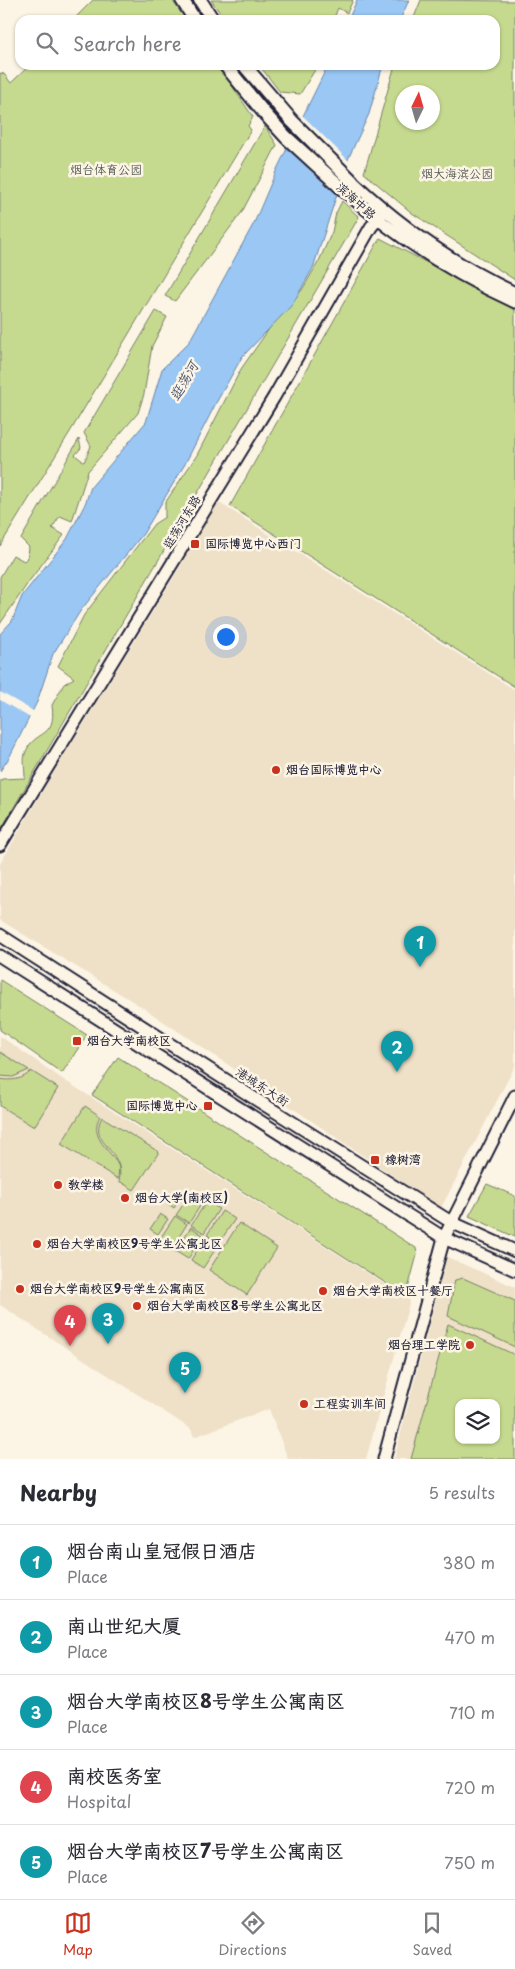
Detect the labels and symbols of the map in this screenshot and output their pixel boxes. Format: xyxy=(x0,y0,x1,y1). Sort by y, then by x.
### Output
north arrow xyxy=(395,85,440,130)
park label: 烟台体育公园 xyxy=(70,160,142,178)
park label: 烟大海滨公园 xyxy=(421,164,493,182)
street label: 滨海中路 xyxy=(333,178,381,223)
water label: 逛荡河 xyxy=(164,356,204,404)
street label: 逛荡河东路 xyxy=(158,491,204,552)
place label: 国际博览中心西门 xyxy=(205,534,301,552)
marker: 国际博览中心西门 xyxy=(189,538,201,550)
your location xyxy=(213,624,239,650)
place label: 烟台国际博览中心 xyxy=(286,760,382,778)
marker: 烟台国际博览中心 xyxy=(270,764,282,776)
pin: 1 xyxy=(404,926,436,967)
place label: 烟台大学南校区 xyxy=(87,1031,171,1049)
pin: 2 xyxy=(381,1031,413,1072)
marker: 烟台大学南校区 xyxy=(71,1035,83,1047)
street label: 港城东大街 xyxy=(232,1062,293,1110)
place label: 国际博览中心 xyxy=(126,1096,198,1114)
marker: 国际博览中心 xyxy=(202,1100,214,1112)
place label: 橡树湾 xyxy=(385,1150,421,1168)
marker: 橡树湾 xyxy=(369,1154,381,1166)
place label: 教学楼 xyxy=(68,1175,104,1193)
marker: 教学楼 xyxy=(52,1179,64,1191)
place label: 烟台大学(南校区) xyxy=(135,1188,228,1206)
marker: 烟台大学(南校区) xyxy=(119,1192,131,1204)
place label: 烟台大学南校区9号学生公寓北区 xyxy=(47,1234,222,1252)
marker: 烟台大学南校区9号学生公寓北区 xyxy=(31,1238,43,1250)
place label: 烟台大学南校区9号学生公寓南区 xyxy=(30,1279,205,1297)
place label: 烟台大学南校区十餐厅 xyxy=(333,1281,453,1299)
marker: 烟台大学南校区9号学生公寓南区 xyxy=(14,1283,26,1295)
marker: 烟台大学南校区十餐厅 xyxy=(317,1285,329,1297)
place label: 烟台大学南校区8号学生公寓北区 xyxy=(147,1296,323,1314)
marker: 烟台大学南校区8号学生公寓北区 xyxy=(131,1300,143,1312)
pin: 3 xyxy=(92,1303,124,1344)
pin: 4 xyxy=(54,1305,86,1346)
place label: 烟台理工学院 xyxy=(388,1335,460,1353)
marker: 烟台理工学院 xyxy=(464,1339,476,1351)
pin: 5 xyxy=(169,1352,201,1393)
place label: 工程实训车间 xyxy=(314,1394,386,1412)
marker: 工程实训车间 xyxy=(298,1398,310,1410)

